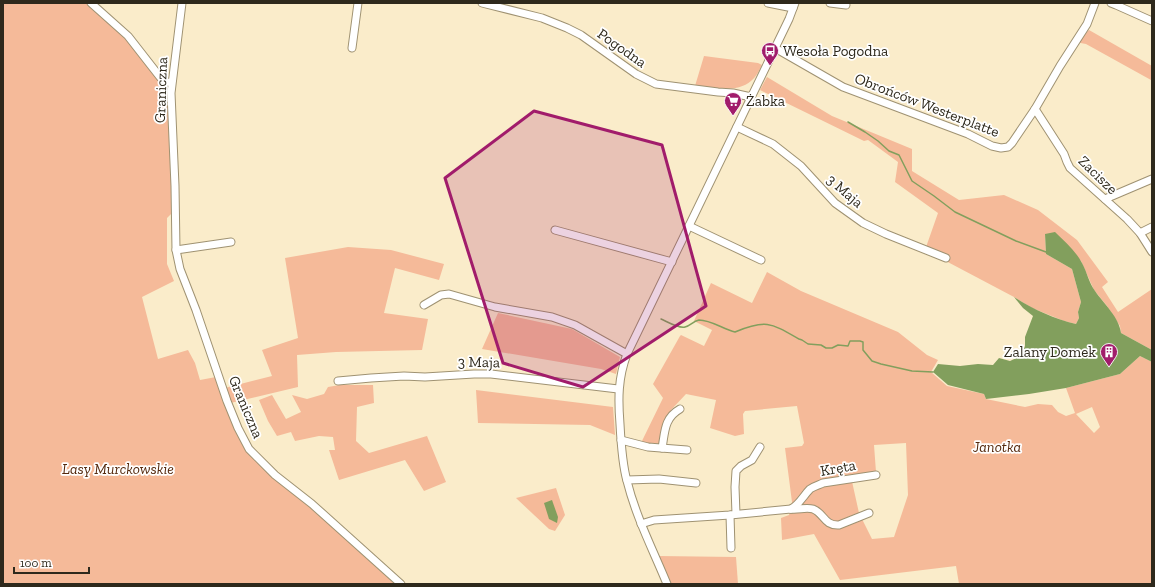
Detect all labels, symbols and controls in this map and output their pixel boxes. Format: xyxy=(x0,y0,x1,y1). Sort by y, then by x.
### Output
street label: Pogodna xyxy=(594,25,650,71)
bus stop icon: Wesoła Pogodna xyxy=(760,41,780,66)
place label: Wesoła Pogodna xyxy=(783,42,888,60)
street label: Graniczna xyxy=(151,56,171,124)
street label: Obrońców Westerplatte xyxy=(852,69,1002,141)
supermarket icon: Żabka xyxy=(723,91,743,116)
place label: Żabka xyxy=(746,92,785,110)
street label: Zacisze xyxy=(1075,152,1121,198)
street label: 3 Maja xyxy=(823,170,867,212)
building icon: Zalany Domek xyxy=(1099,342,1119,367)
place label: Zalany Domek xyxy=(1004,343,1096,361)
street label: 3 Maja xyxy=(458,353,500,371)
street label: Graniczna xyxy=(225,373,267,441)
park label: Janotka xyxy=(972,438,1021,456)
street label: Kręta xyxy=(819,456,857,480)
park label: Lasy Murckowskie xyxy=(62,460,174,478)
scale bar xyxy=(14,549,89,575)
text: 100 m xyxy=(20,556,52,570)

